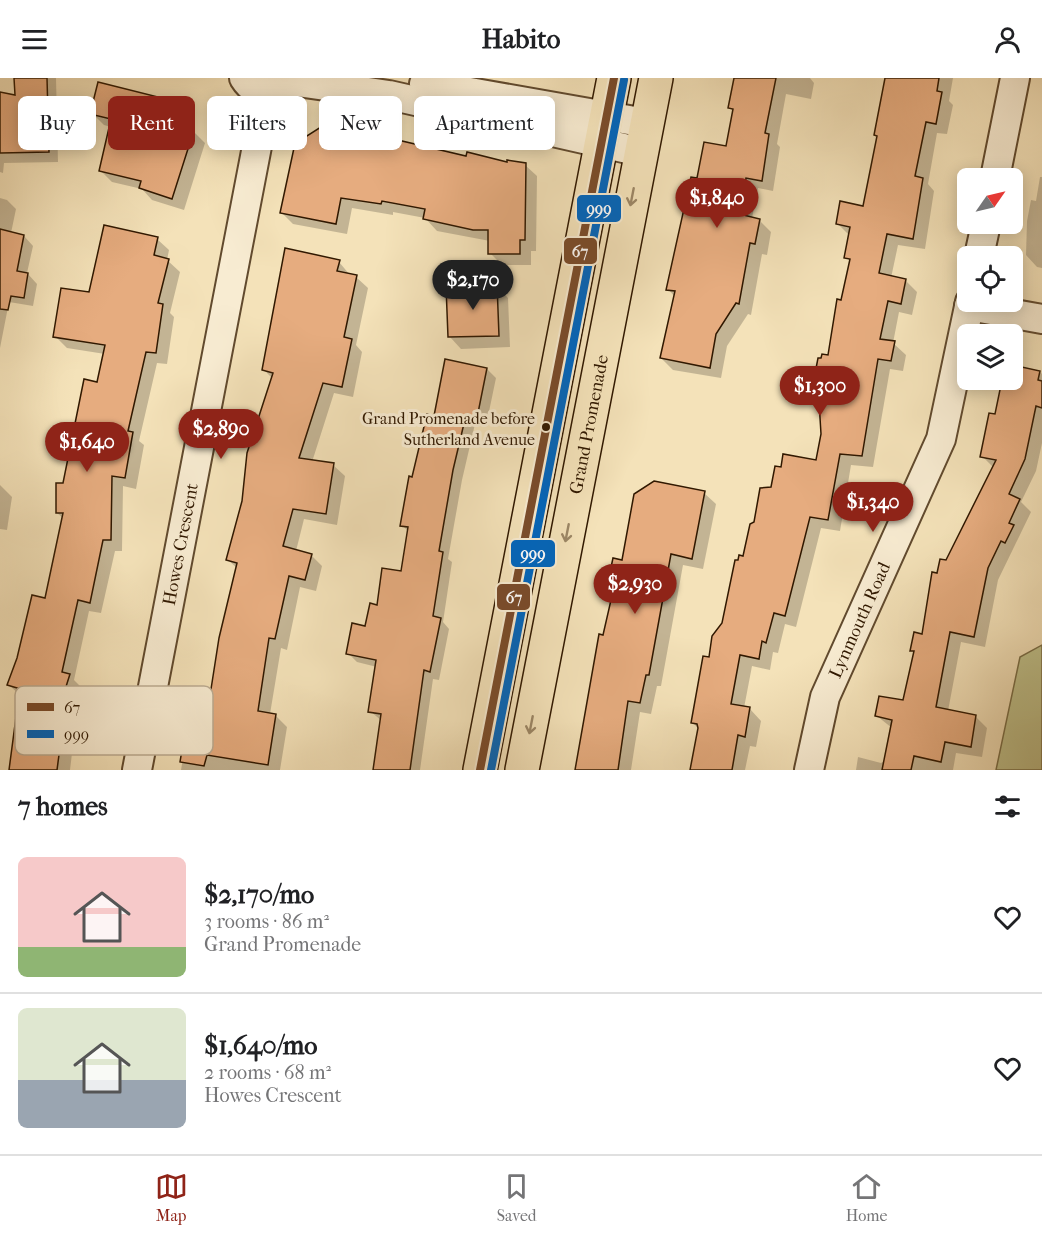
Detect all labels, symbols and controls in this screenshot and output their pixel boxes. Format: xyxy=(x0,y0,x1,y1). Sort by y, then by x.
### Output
icon: menu xyxy=(18,23,51,56)
text: Habito xyxy=(482,23,560,55)
icon: person xyxy=(991,23,1024,56)
chip: Buy xyxy=(18,96,96,150)
chip: Rent xyxy=(108,96,195,150)
chip: Filters xyxy=(207,96,307,150)
chip: New xyxy=(319,96,402,150)
chip: Apartment xyxy=(414,96,555,150)
north arrow xyxy=(957,168,1023,234)
map controls xyxy=(957,168,1023,390)
pin: $1,840 xyxy=(668,178,766,229)
text: $1,840 xyxy=(689,186,745,209)
one-way arrow xyxy=(626,187,637,206)
line badge: 999 xyxy=(576,194,622,223)
text: 999 xyxy=(585,199,612,219)
line badge: 67 xyxy=(563,237,598,265)
text: 67 xyxy=(572,242,588,261)
button: locate xyxy=(957,246,1023,312)
pin: $2,170 xyxy=(424,260,522,311)
text: $2,170 xyxy=(446,268,500,291)
button: layers xyxy=(957,324,1023,390)
street label: Grand Promenade xyxy=(565,353,613,496)
pin: $1,300 xyxy=(771,366,869,417)
text: $1,300 xyxy=(794,374,846,397)
pin: $2,890 xyxy=(172,409,270,460)
place label: Grand Promenade before Sutherland Avenue xyxy=(362,409,535,449)
text: $2,890 xyxy=(192,417,250,440)
marker: Grand Promenade before Sutherland Avenue xyxy=(540,421,552,433)
pin: $1,640 xyxy=(38,422,136,473)
text: $1,640 xyxy=(59,430,115,453)
street label: Howes Crescent xyxy=(158,481,203,607)
pin: $1,340 xyxy=(824,482,922,533)
text: $1,340 xyxy=(846,490,900,513)
one-way arrow xyxy=(561,523,572,542)
line badge: 999 xyxy=(510,539,556,568)
text: 999 xyxy=(519,544,546,564)
street label: Lynmouth Road xyxy=(824,559,895,681)
pin: $2,930 xyxy=(586,564,684,615)
text: $2,930 xyxy=(608,572,662,595)
line badge: 67 xyxy=(496,583,531,611)
text: 67 xyxy=(506,588,522,607)
legend xyxy=(15,686,213,755)
text: 67 xyxy=(64,698,81,717)
one-way arrow xyxy=(525,714,536,734)
text: 999 xyxy=(64,725,89,744)
icon: filters xyxy=(991,790,1024,823)
text: 7 homes xyxy=(18,791,108,822)
text: $2,170/mo xyxy=(204,879,314,910)
icon: home xyxy=(66,881,138,953)
icon: heart xyxy=(991,901,1024,934)
text: 3 rooms · 86 m² xyxy=(204,910,329,933)
text: Grand Promenade xyxy=(204,933,361,956)
text: $1,640/mo xyxy=(204,1030,318,1061)
icon: home xyxy=(66,1032,138,1104)
icon: heart xyxy=(991,1052,1024,1085)
text: 2 rooms · 68 m² xyxy=(204,1061,331,1084)
text: Howes Crescent xyxy=(204,1084,342,1107)
tab: Map xyxy=(155,1170,188,1225)
tab: Saved xyxy=(497,1170,537,1225)
tab: Home xyxy=(846,1170,887,1225)

